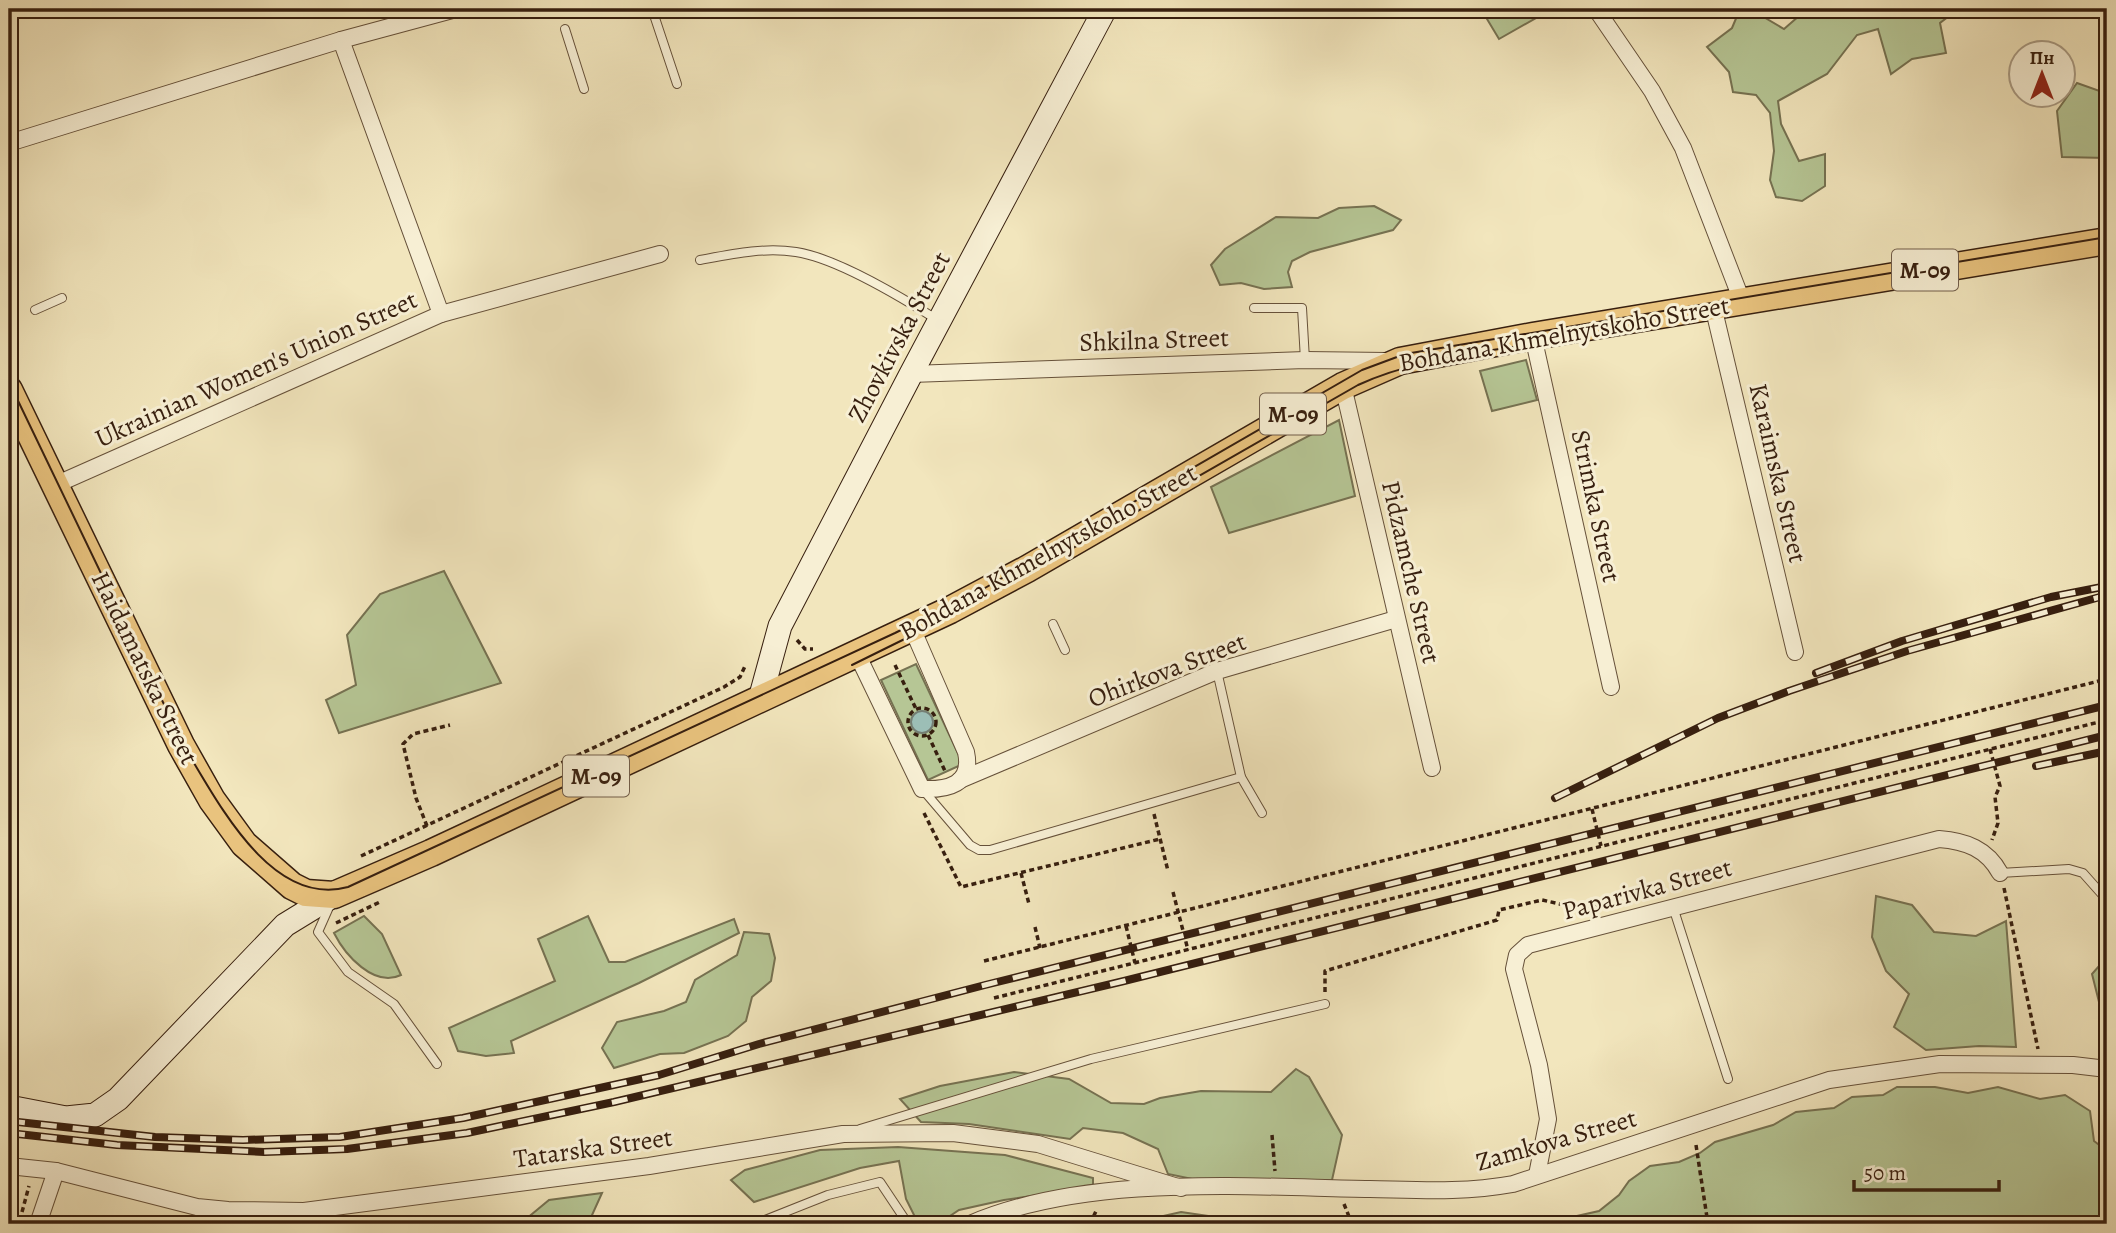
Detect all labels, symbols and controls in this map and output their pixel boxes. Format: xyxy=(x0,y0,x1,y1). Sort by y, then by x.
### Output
north arrow xyxy=(2008,38,2078,108)
text: Пн xyxy=(2030,45,2054,71)
street label: Zhovkivska Street xyxy=(839,245,959,428)
road number: М-09 xyxy=(1892,249,1958,290)
street label: Ukrainian Women's Union Street xyxy=(90,282,423,456)
street label: Bohdana Khmelnytskoho Street xyxy=(1396,288,1732,380)
street label: Shkilna Street xyxy=(1079,320,1230,360)
street label: Karaimska Street xyxy=(1740,380,1816,567)
road number: М-09 xyxy=(1260,394,1326,435)
street label: Strimka Street xyxy=(1563,427,1629,586)
street label: Bohdana Khmelnytskoho Street xyxy=(893,455,1203,649)
street label: Pidzamche Street xyxy=(1373,477,1449,667)
street label: Haidamatska Street xyxy=(83,566,207,771)
street label: Ohirkova Street xyxy=(1083,624,1251,716)
road number: М-09 xyxy=(563,756,629,796)
street label: Paparivka Street xyxy=(1558,849,1736,928)
street label: Zamkova Street xyxy=(1471,1100,1641,1180)
street label: Tatarska Street xyxy=(511,1119,675,1176)
scale bar xyxy=(1854,1149,1999,1193)
text: 50 m xyxy=(1864,1159,1906,1187)

